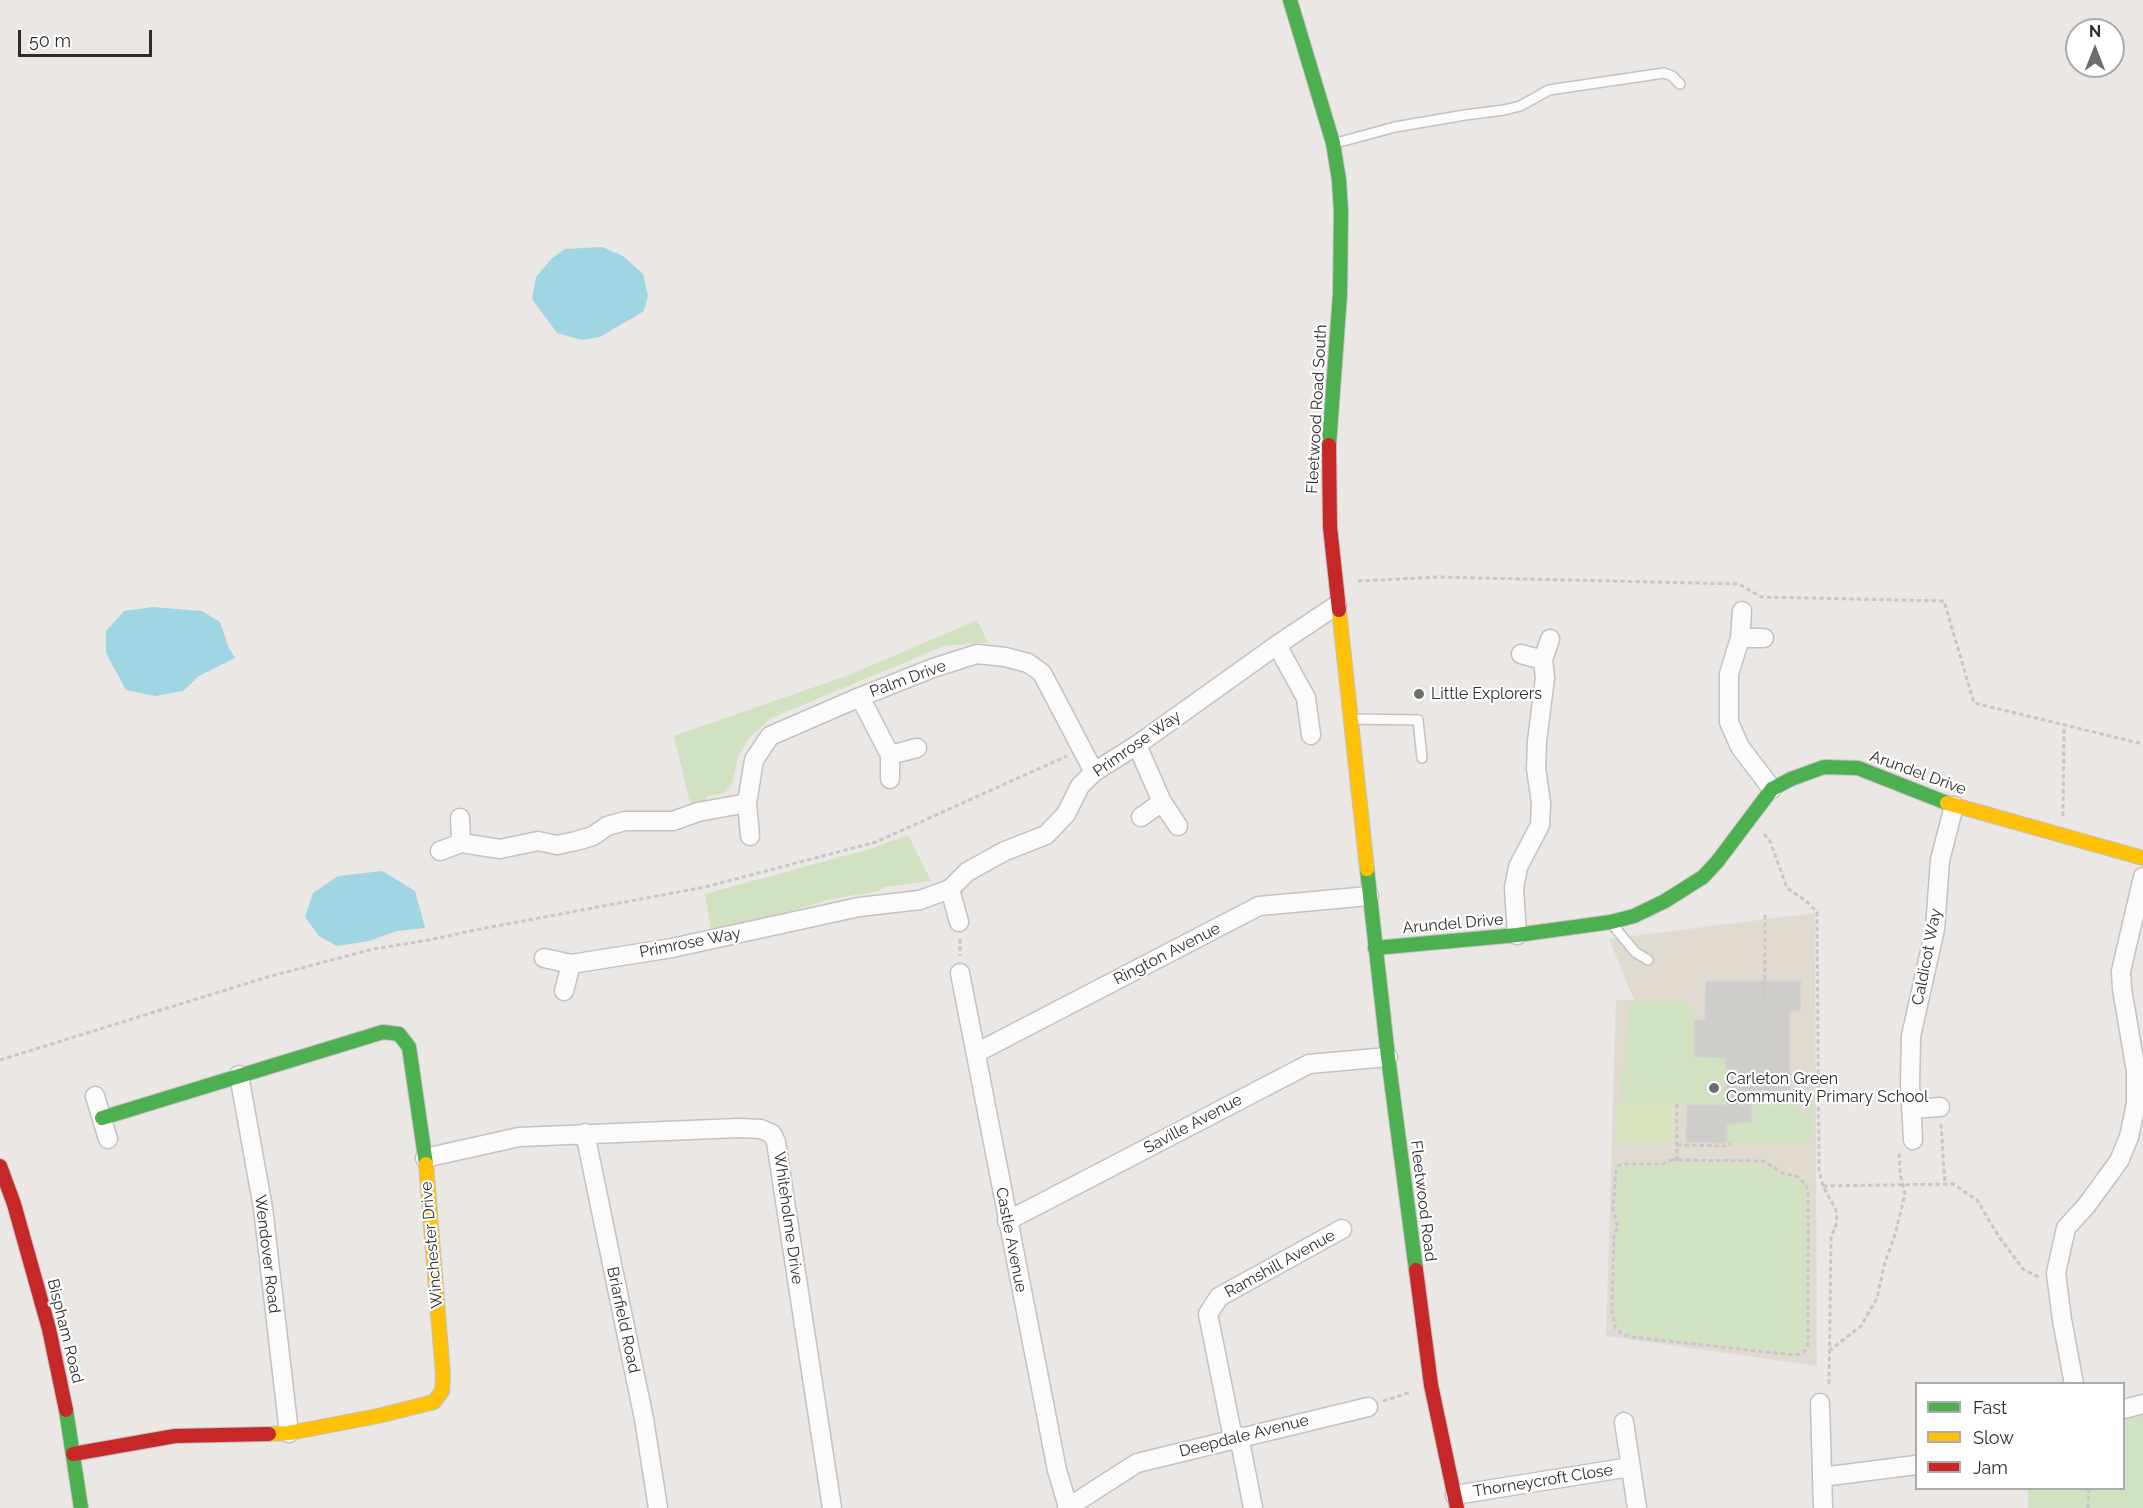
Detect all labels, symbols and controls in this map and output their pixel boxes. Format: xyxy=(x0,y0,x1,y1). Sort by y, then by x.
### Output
scale bar xyxy=(21,18,154,56)
north arrow xyxy=(2065,18,2125,78)
text: N xyxy=(2089,22,2101,41)
text: 50 m xyxy=(29,30,71,51)
street label: Fleetwood Road South xyxy=(1303,324,1331,494)
street label: Palm Drive xyxy=(867,656,949,702)
place label: Little Explorers xyxy=(1431,684,1542,704)
marker: Little Explorers xyxy=(1412,687,1426,701)
street label: Primrose Way xyxy=(1089,707,1185,781)
street label: Arundel Drive xyxy=(1867,747,1969,799)
street label: Caldicot Way xyxy=(1908,907,1946,1007)
street label: Arundel Drive xyxy=(1402,910,1504,938)
street label: Rington Avenue xyxy=(1110,919,1224,989)
street label: Primrose Way xyxy=(638,924,742,962)
place label: Carleton Green Community Primary School xyxy=(1726,1069,1928,1107)
marker: Carleton Green Community Primary School xyxy=(1707,1081,1721,1095)
street label: Saville Avenue xyxy=(1141,1090,1245,1158)
street label: Fleetwood Road xyxy=(1406,1139,1440,1263)
street label: Whiteholme Drive xyxy=(769,1150,807,1286)
street label: Winchester Drive xyxy=(417,1181,447,1309)
street label: Castle Avenue xyxy=(991,1186,1031,1294)
street label: Wendover Road xyxy=(250,1194,284,1314)
street label: Ramshill Avenue xyxy=(1221,1226,1339,1302)
street label: Briarfield Road xyxy=(602,1265,644,1375)
street label: Bispham Road xyxy=(43,1277,87,1385)
legend xyxy=(1915,1382,2125,1490)
text: Fast xyxy=(1973,1397,2007,1418)
street label: Deepdale Avenue xyxy=(1177,1411,1311,1461)
text: Slow xyxy=(1973,1427,2014,1448)
text: Jam xyxy=(1973,1457,2008,1478)
street label: Thorneycroft Close xyxy=(1472,1460,1614,1502)

